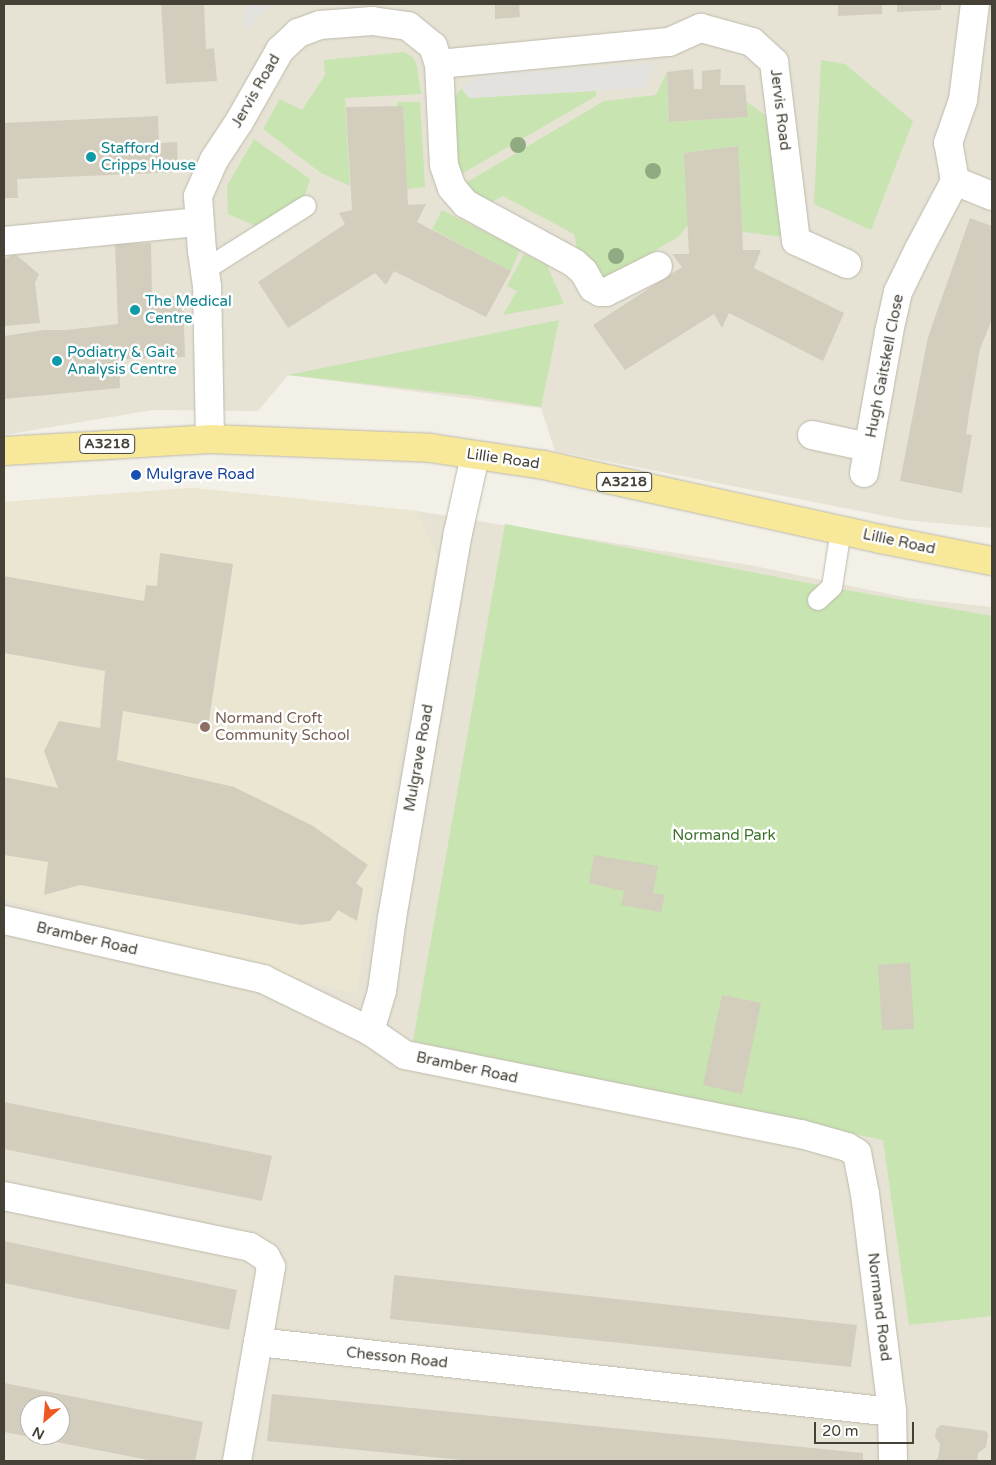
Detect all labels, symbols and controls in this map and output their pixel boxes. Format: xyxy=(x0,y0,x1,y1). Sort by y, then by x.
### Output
street label: Jervis Road xyxy=(228,51,284,131)
street label: Jervis Road xyxy=(766,68,794,152)
place label: Stafford Cripps House xyxy=(101,139,196,174)
marker: Stafford Cripps House xyxy=(85,151,97,163)
place label: The Medical Centre xyxy=(145,292,232,327)
street label: Hugh Gaitskell Close xyxy=(862,293,908,439)
marker: The Medical Centre xyxy=(129,304,141,316)
place label: Podiatry & Gait Analysis Centre xyxy=(67,343,177,378)
marker: Podiatry & Gait Analysis Centre xyxy=(51,355,63,367)
road number: A3218 xyxy=(78,432,136,456)
street label: Lillie Road xyxy=(465,445,541,473)
place label: Mulgrave Road xyxy=(146,466,255,484)
marker: Mulgrave Road xyxy=(130,469,142,481)
road number: A3218 xyxy=(595,471,653,494)
street label: Lillie Road xyxy=(861,526,937,558)
street label: Mulgrave Road xyxy=(401,703,437,813)
place label: Normand Croft Community School xyxy=(215,709,350,744)
marker: Normand Croft Community School xyxy=(199,721,211,733)
park label: Normand Park xyxy=(672,827,776,845)
street label: Bramber Road xyxy=(35,919,139,959)
street label: Bramber Road xyxy=(414,1048,520,1088)
street label: Normand Road xyxy=(863,1252,895,1362)
street label: Chesson Road xyxy=(345,1344,449,1372)
north arrow xyxy=(20,1395,70,1445)
scale bar xyxy=(816,1412,916,1444)
text: 20 m xyxy=(822,1422,859,1440)
text: N xyxy=(30,1423,47,1443)

